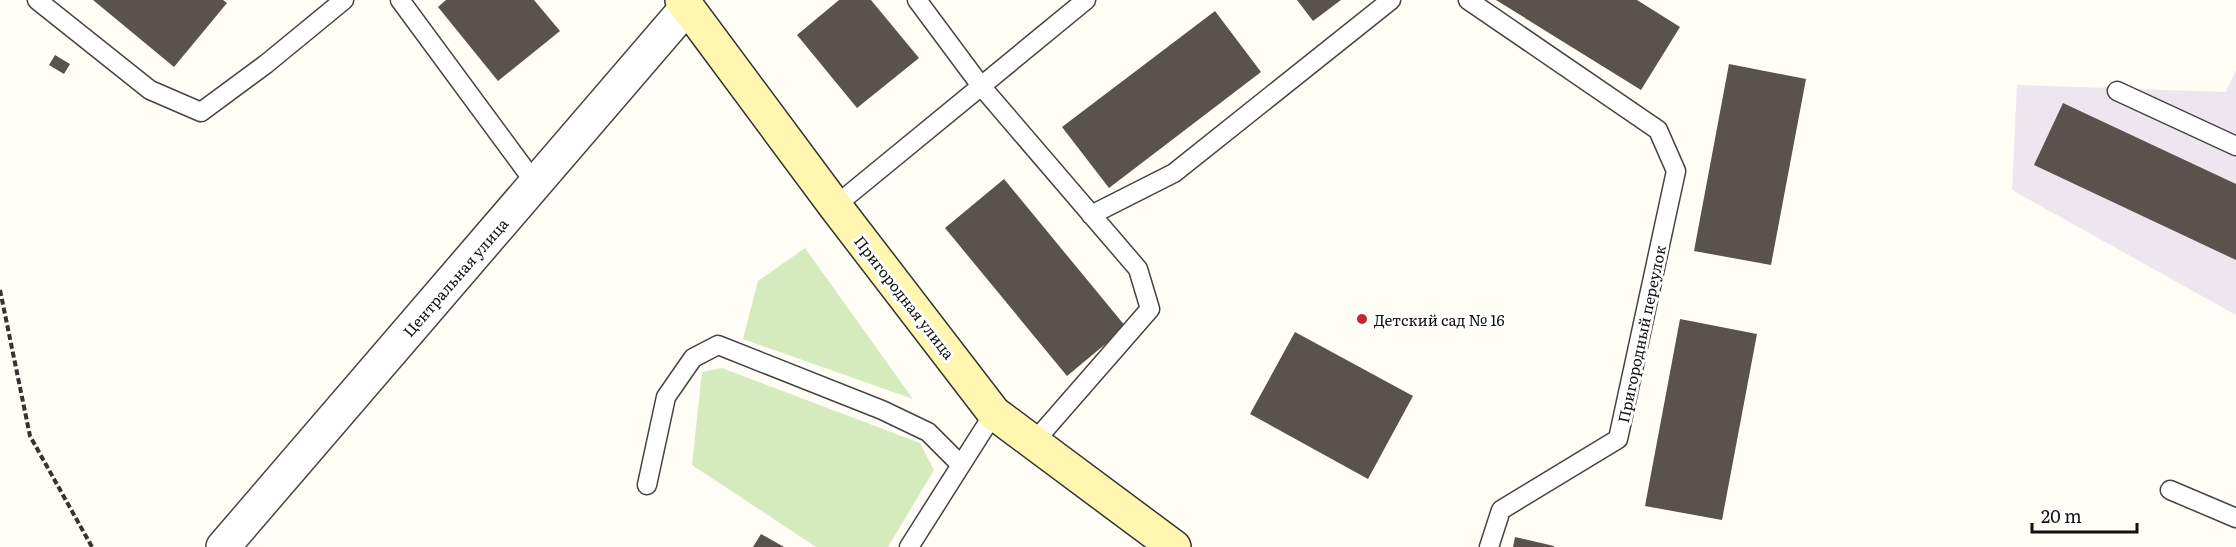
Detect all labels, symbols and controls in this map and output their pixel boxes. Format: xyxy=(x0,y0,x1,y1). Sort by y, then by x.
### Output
street label: Центральная улица xyxy=(397,212,514,342)
street label: Пригородная улица xyxy=(849,230,961,364)
street label: Пригородный переулок xyxy=(1611,243,1671,425)
place label: Детский сад № 16 xyxy=(1374,308,1505,331)
marker: Детский сад № 16 xyxy=(1355,312,1369,326)
scale bar xyxy=(2032,496,2137,534)
text: 20 m xyxy=(2041,502,2082,529)

